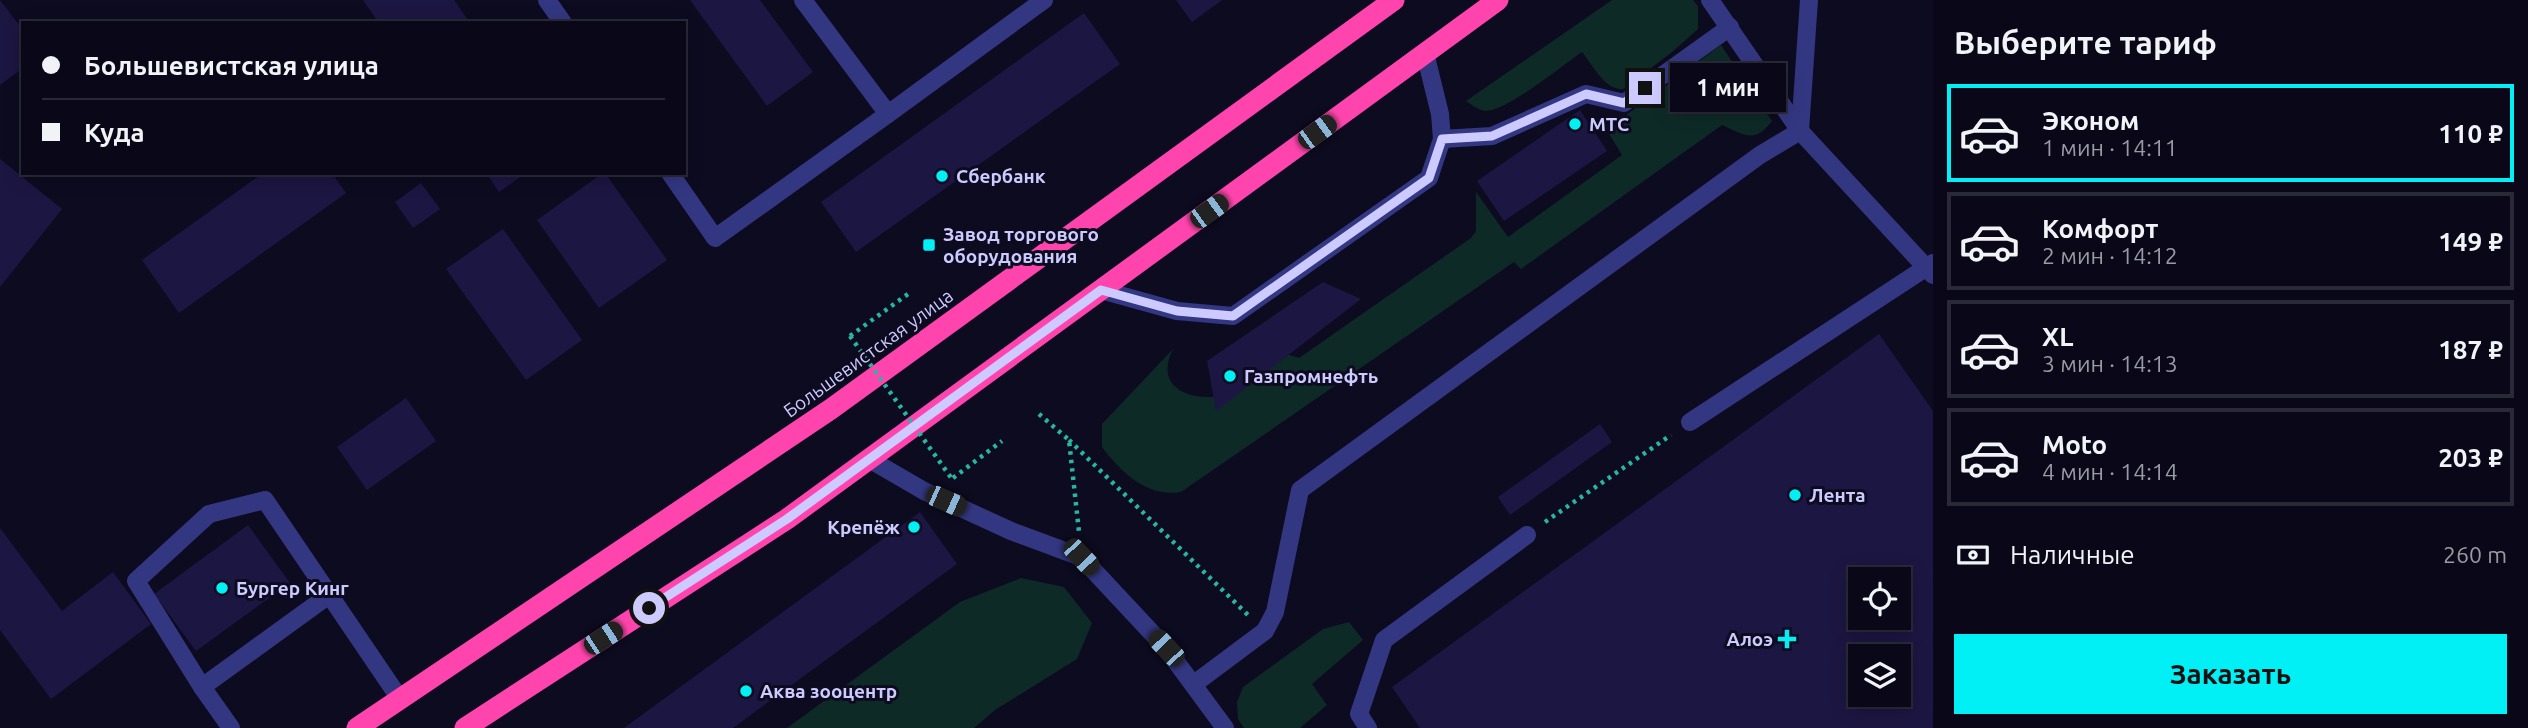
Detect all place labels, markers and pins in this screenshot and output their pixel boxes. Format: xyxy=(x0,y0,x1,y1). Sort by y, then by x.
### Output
place label: МТС xyxy=(1589,113,1629,135)
marker: МТС xyxy=(1567,116,1583,132)
place label: Сбербанк xyxy=(956,165,1046,187)
marker: Сбербанк xyxy=(934,168,950,184)
place label: Завод торгового оборудования xyxy=(943,223,1099,267)
marker: Завод торгового оборудования xyxy=(921,237,937,253)
place label: Газпромнефть xyxy=(1244,365,1378,387)
marker: Газпромнефть xyxy=(1222,368,1238,384)
place label: Лента xyxy=(1809,484,1866,506)
marker: Лента xyxy=(1787,487,1803,503)
place label: Крепёж xyxy=(827,516,900,538)
marker: Крепёж xyxy=(906,519,922,535)
place label: Бургер Кинг xyxy=(236,577,349,599)
marker: Бургер Кинг xyxy=(214,580,230,596)
place label: Алоэ xyxy=(1726,628,1773,650)
marker: Алоэ xyxy=(1779,631,1795,647)
place label: Аква зооцентр xyxy=(760,680,897,702)
marker: Аква зооцентр xyxy=(738,683,754,699)

